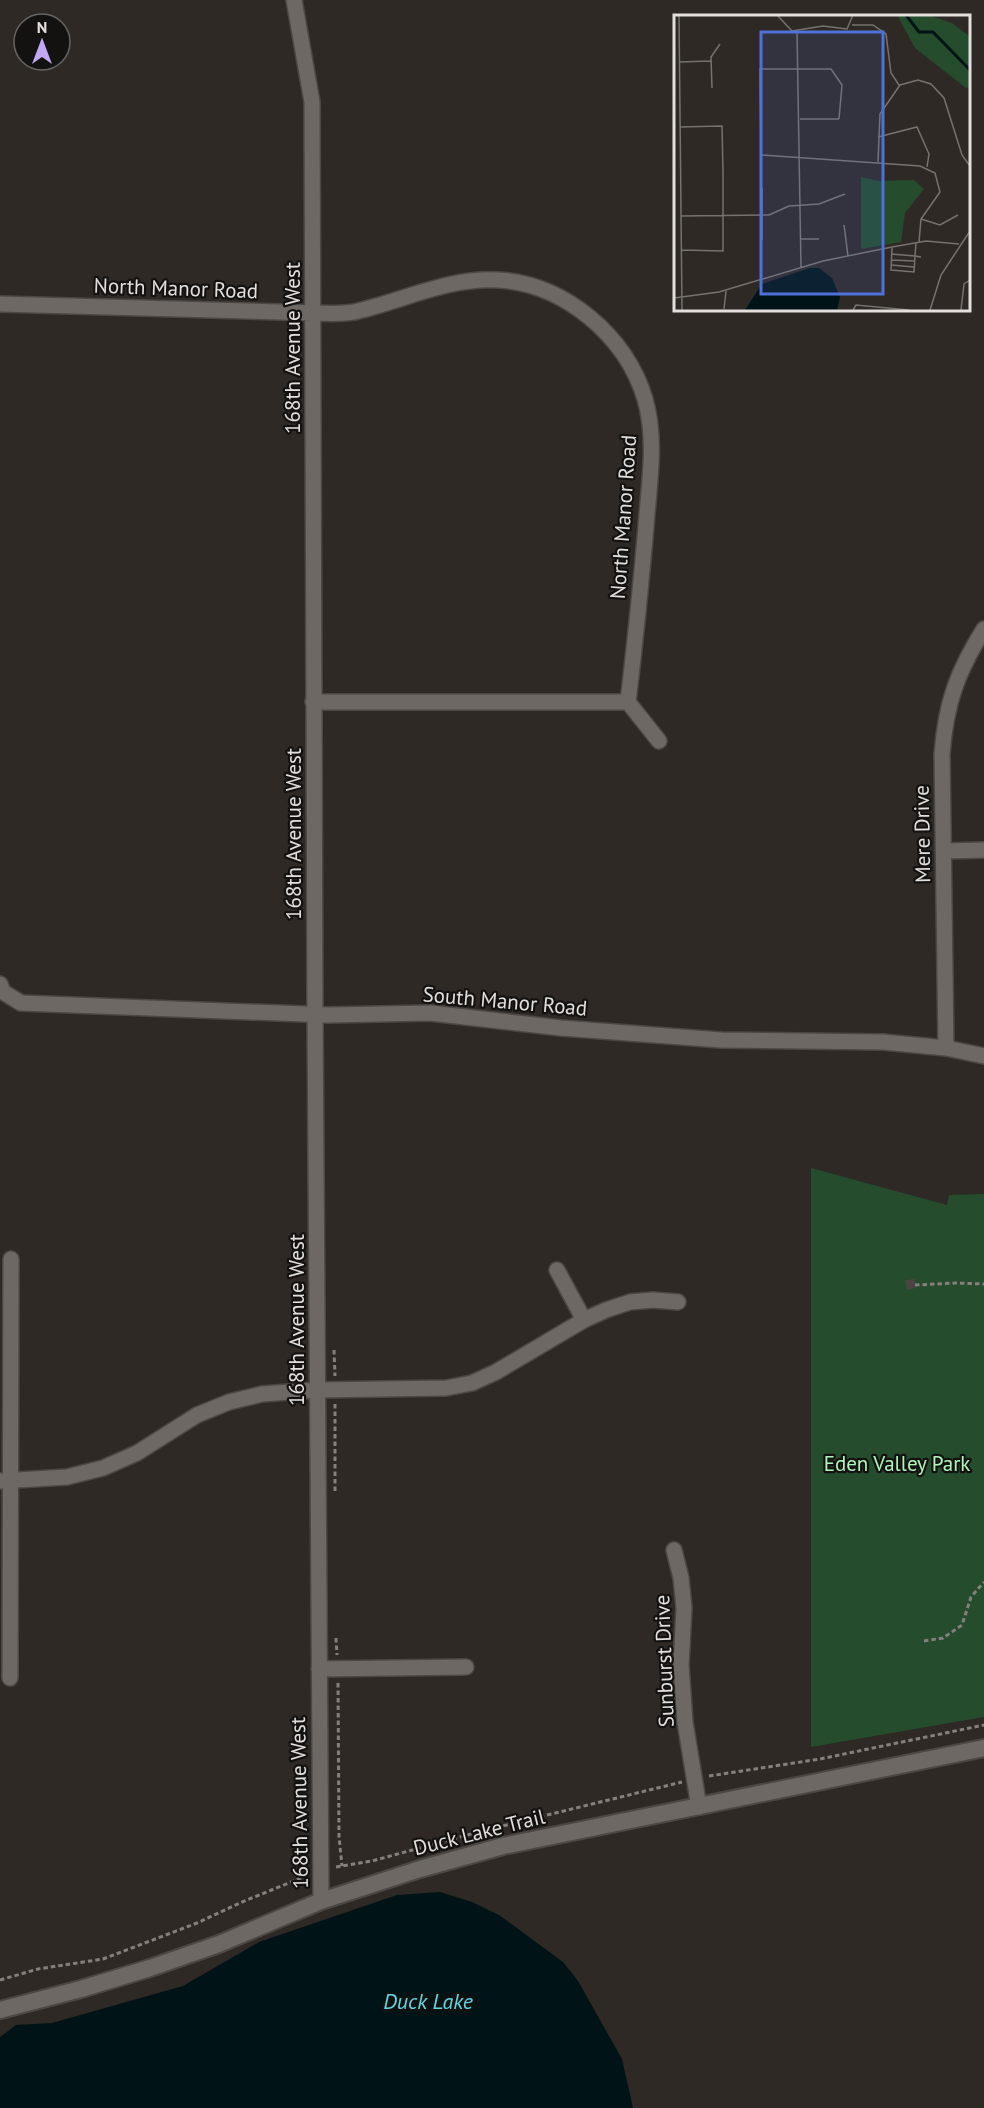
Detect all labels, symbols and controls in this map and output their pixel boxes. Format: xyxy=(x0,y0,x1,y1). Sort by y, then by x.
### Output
north arrow xyxy=(12,12,72,72)
inset map xyxy=(674,15,969,310)
text: N xyxy=(37,17,47,37)
street label: 168th Avenue West xyxy=(279,262,306,434)
street label: North Manor Road xyxy=(93,272,259,304)
street label: North Manor Road xyxy=(604,434,642,600)
street label: 168th Avenue West xyxy=(280,748,307,920)
street label: Mere Drive xyxy=(908,785,936,883)
street label: South Manor Road xyxy=(422,980,588,1022)
street label: 168th Avenue West xyxy=(283,1234,310,1406)
park label: Eden Valley Park xyxy=(824,1450,970,1477)
street label: Sunburst Drive xyxy=(648,1594,680,1728)
street label: 168th Avenue West xyxy=(284,1717,314,1889)
street label: Duck Lake Trail xyxy=(410,1803,548,1861)
water label: Duck Lake xyxy=(383,1987,474,2015)

